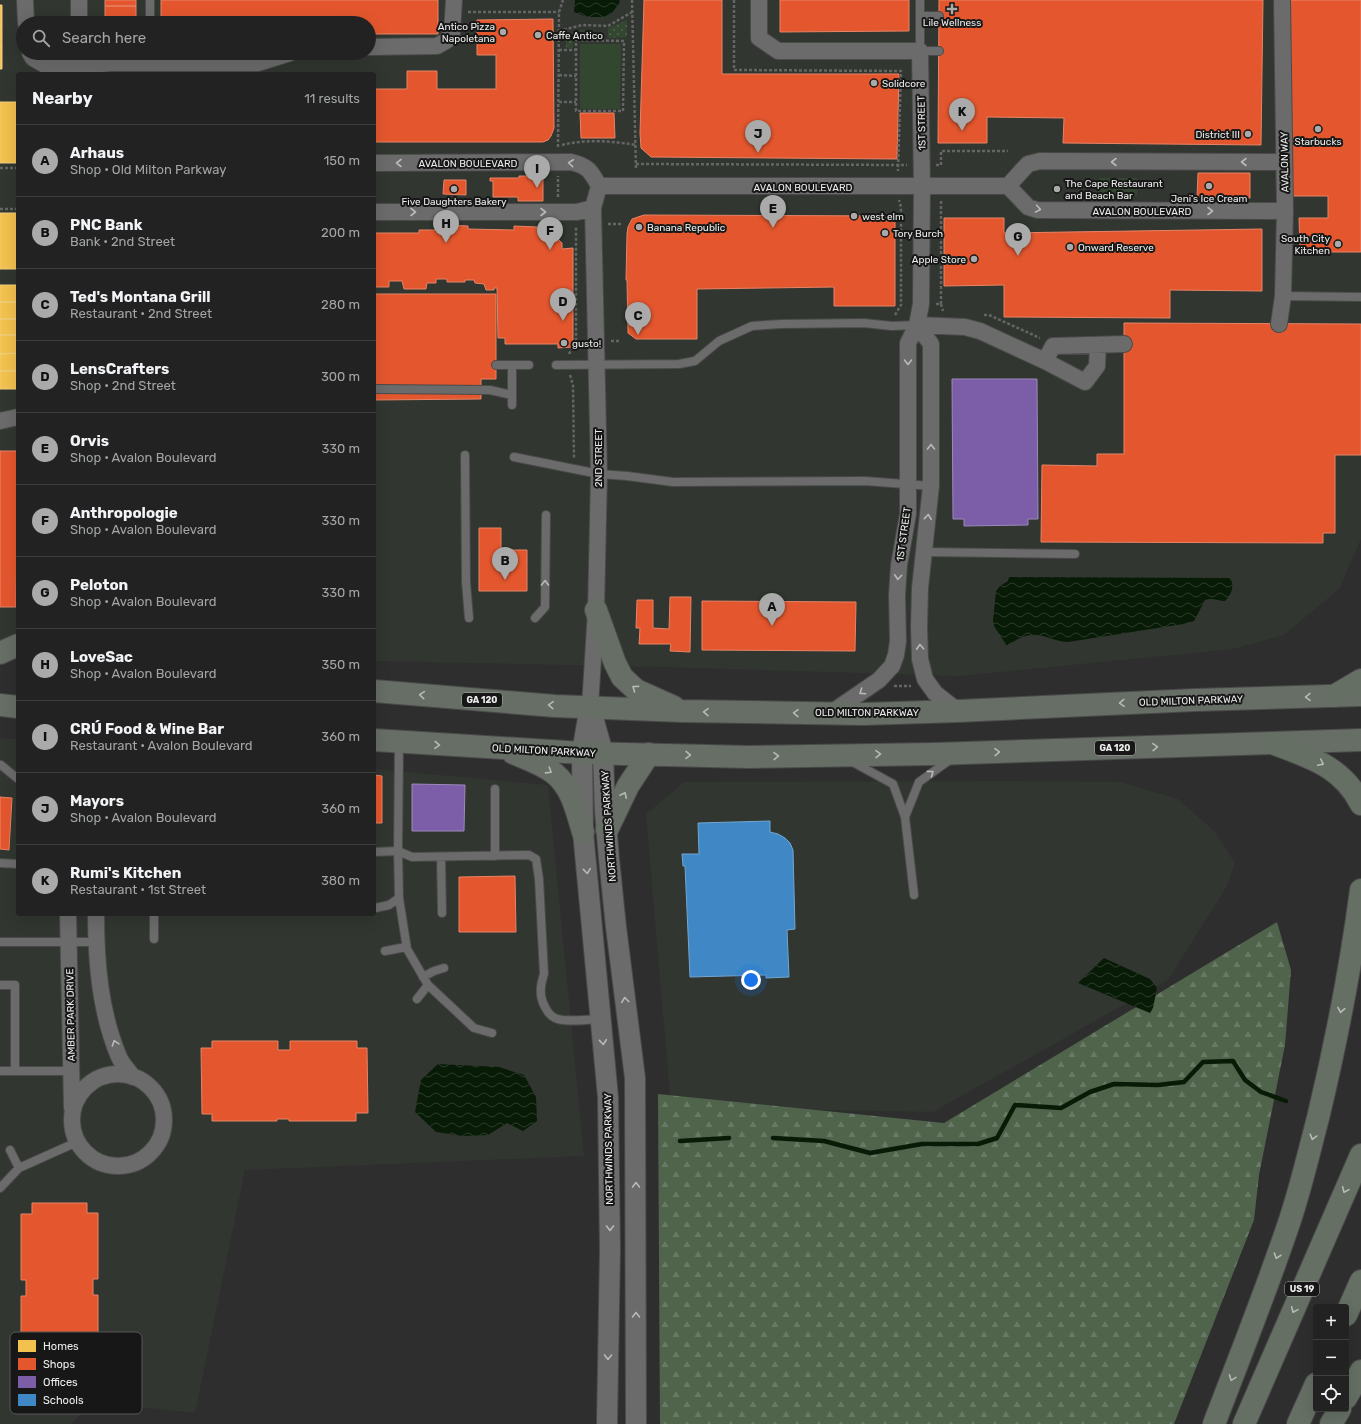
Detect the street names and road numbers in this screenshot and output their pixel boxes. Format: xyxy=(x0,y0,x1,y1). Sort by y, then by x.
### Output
street label: 1ST STREET xyxy=(916,95,928,150)
street label: AVALON WAY xyxy=(1278,131,1292,192)
street label: AVALON BOULEVARD xyxy=(419,158,518,170)
street label: AVALON BOULEVARD xyxy=(754,182,853,194)
street label: AVALON BOULEVARD xyxy=(1093,206,1192,218)
street label: 2ND STREET xyxy=(593,429,605,487)
street label: 1ST STREET xyxy=(894,506,914,562)
road number: GA 120 xyxy=(462,693,502,707)
street label: OLD MILTON PARKWAY xyxy=(1139,693,1244,709)
street label: OLD MILTON PARKWAY xyxy=(815,707,920,719)
road number: GA 120 xyxy=(1095,741,1135,755)
street label: OLD MILTON PARKWAY xyxy=(492,742,597,760)
street label: NORTHWINDS PARKWAY xyxy=(599,769,619,882)
street label: AMBER PARK DRIVE xyxy=(64,968,78,1061)
street label: NORTHWINDS PARKWAY xyxy=(602,1092,616,1205)
road number: US 19 xyxy=(1285,1282,1319,1296)

